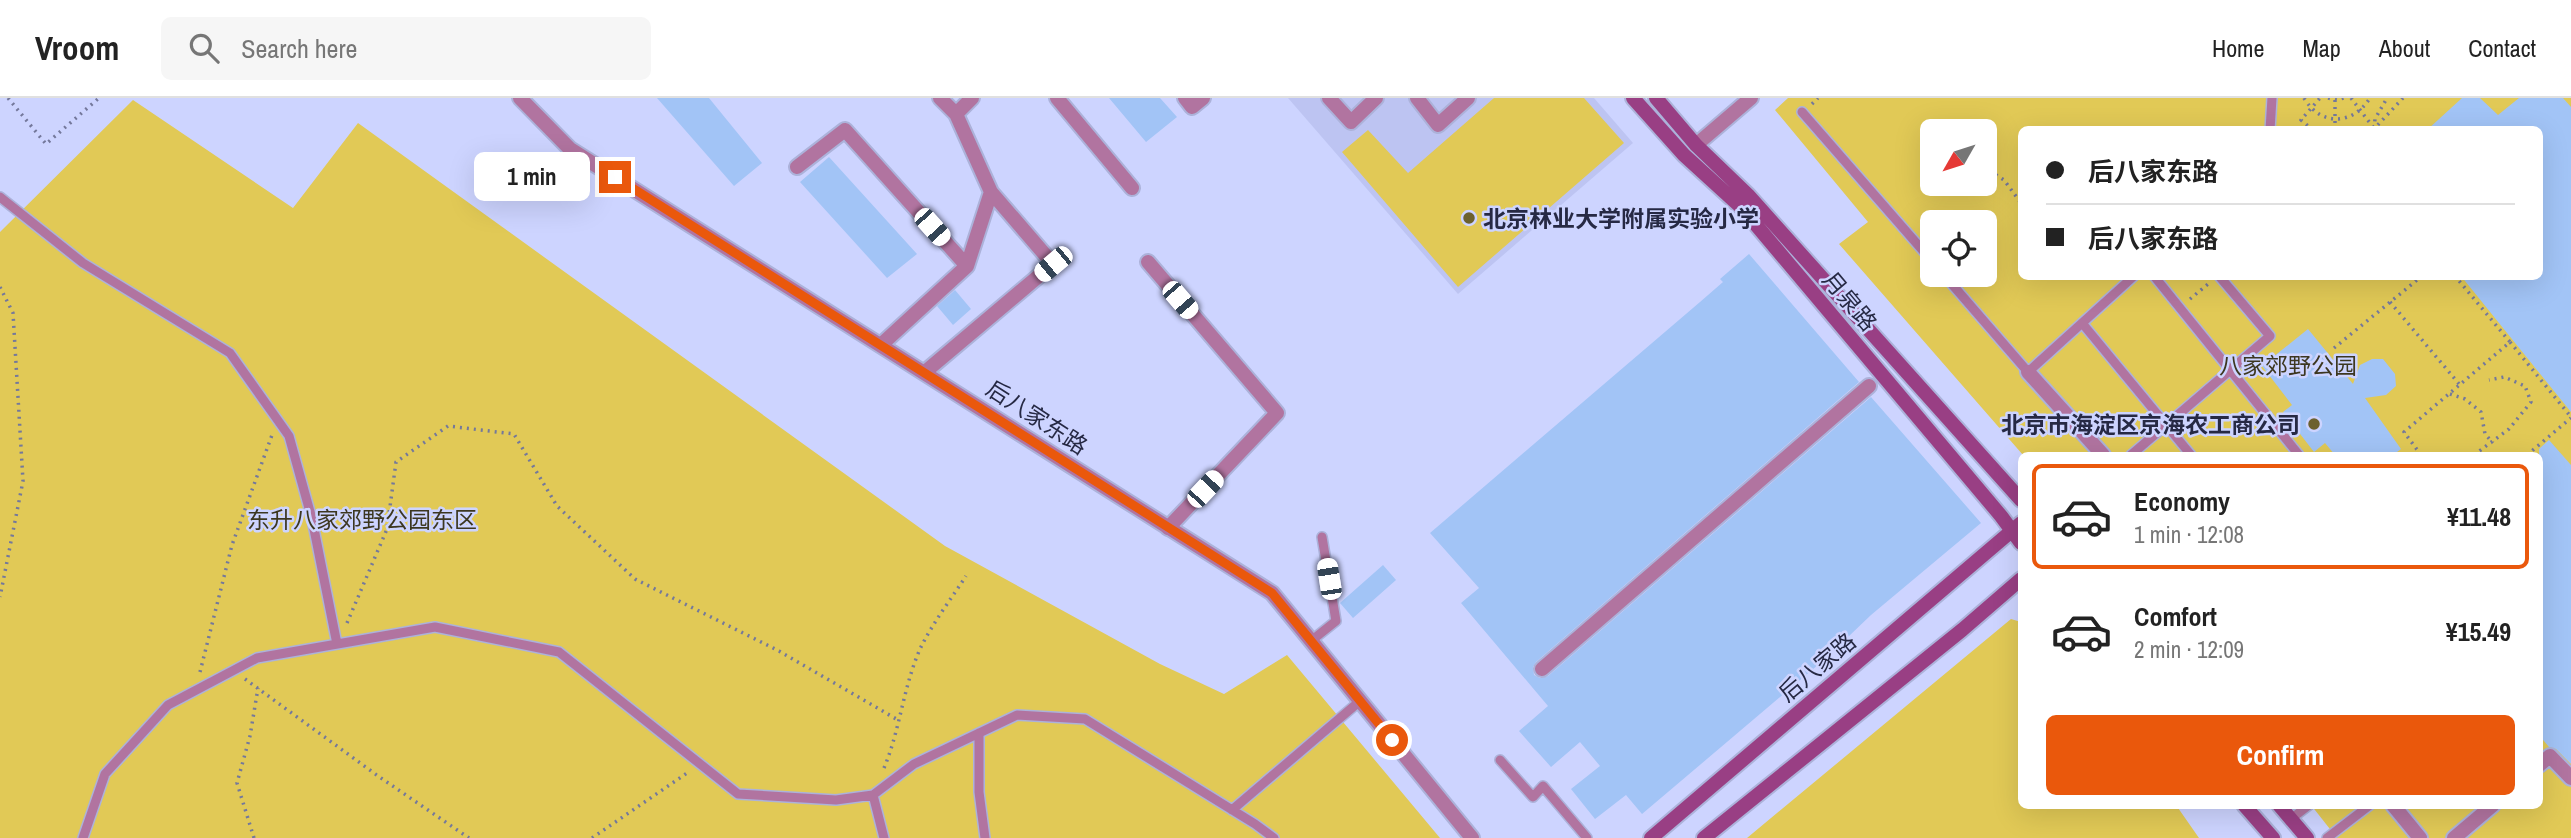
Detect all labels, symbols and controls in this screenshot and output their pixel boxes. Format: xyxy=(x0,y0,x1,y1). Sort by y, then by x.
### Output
search box xyxy=(161,17,651,80)
text: Vroom xyxy=(35,26,119,70)
icon: search xyxy=(185,29,223,67)
text: Search here xyxy=(241,31,357,66)
text: Home xyxy=(2212,32,2264,64)
text: Map xyxy=(2302,32,2341,64)
text: About xyxy=(2379,32,2430,64)
text: Contact xyxy=(2468,32,2536,64)
north arrow xyxy=(1920,119,1997,196)
map controls xyxy=(1920,119,1997,287)
callout: 1 min xyxy=(475,153,590,202)
text: 后八家东路 xyxy=(2088,154,2218,189)
text: 1 min xyxy=(507,161,557,192)
route end xyxy=(599,161,631,193)
place label: 北京林业大学附属实验小学 xyxy=(1483,203,1759,234)
car xyxy=(911,204,954,250)
marker: 北京林业大学附属实验小学 xyxy=(1461,210,1477,226)
button: locate xyxy=(1920,210,1997,287)
text: 后八家东路 xyxy=(2088,221,2218,256)
car xyxy=(1031,242,1076,286)
street label: 月泉路 xyxy=(1816,265,1884,337)
car xyxy=(1159,277,1202,323)
park label: 八家郊野公园 xyxy=(2219,350,2357,381)
street label: 后八家东路 xyxy=(980,373,1094,461)
place label: 北京市海淀区京海农工商公司 xyxy=(2001,409,2300,440)
marker: 北京市海淀区京海农工商公司 xyxy=(2306,416,2322,432)
car xyxy=(1183,466,1228,512)
text: Economy xyxy=(2134,484,2230,519)
icon: car xyxy=(2050,485,2113,548)
text: ¥11.48 xyxy=(2447,499,2511,534)
park label: 东升八家郊野公园东区 xyxy=(247,504,477,535)
text: 1 min · 12:08 xyxy=(2134,519,2244,550)
car xyxy=(1316,557,1343,601)
text: Comfort xyxy=(2134,599,2217,634)
icon: car xyxy=(2050,600,2113,663)
text: ¥15.49 xyxy=(2446,614,2511,649)
street label: 后八家路 xyxy=(1772,626,1862,708)
text: 2 min · 12:09 xyxy=(2134,634,2244,665)
button: Confirm xyxy=(2046,715,2515,795)
route start xyxy=(1376,724,1408,756)

